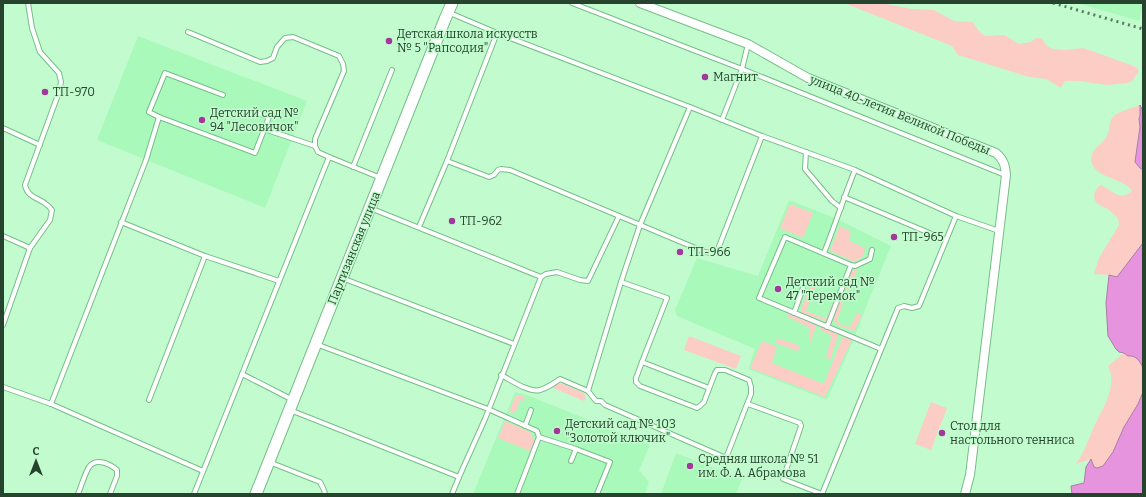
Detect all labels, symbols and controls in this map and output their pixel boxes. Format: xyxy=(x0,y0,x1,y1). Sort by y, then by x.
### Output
place label: Детская школа искусств № 5 "Рапсодия" xyxy=(397,27,538,55)
marker: Детская школа искусств № 5 "Рапсодия" xyxy=(384,36,394,46)
place label: Магнит xyxy=(713,70,758,84)
marker: Магнит xyxy=(700,72,710,82)
street label: улица 40-летия Великой Победы xyxy=(807,72,993,158)
place label: ТП-970 xyxy=(53,85,95,99)
marker: ТП-970 xyxy=(40,87,50,97)
place label: Детский сад № 94 "Лесовичок" xyxy=(210,106,299,134)
marker: Детский сад № 94 "Лесовичок" xyxy=(197,115,207,125)
street label: Партизанская улица xyxy=(325,189,383,307)
place label: ТП-962 xyxy=(460,214,502,228)
marker: ТП-962 xyxy=(447,216,457,226)
place label: ТП-965 xyxy=(902,230,944,244)
marker: ТП-965 xyxy=(889,232,899,242)
place label: ТП-966 xyxy=(688,245,731,259)
marker: ТП-966 xyxy=(675,247,685,257)
place label: Детский сад № 47 "Теремок" xyxy=(786,275,875,303)
marker: Детский сад № 47 "Теремок" xyxy=(773,284,783,294)
place label: Детский сад № 103 "Золотой ключик" xyxy=(565,417,676,445)
place label: Стол для настольного тенниса xyxy=(950,419,1075,447)
marker: Детский сад № 103 "Золотой ключик" xyxy=(552,426,562,436)
marker: Стол для настольного тенниса xyxy=(937,428,947,438)
north arrow xyxy=(16,441,56,481)
text: С xyxy=(33,445,40,458)
place label: Средняя школа № 51 им. Ф. А. Абрамова xyxy=(698,452,819,480)
marker: Средняя школа № 51 им. Ф. А. Абрамова xyxy=(685,461,695,471)

